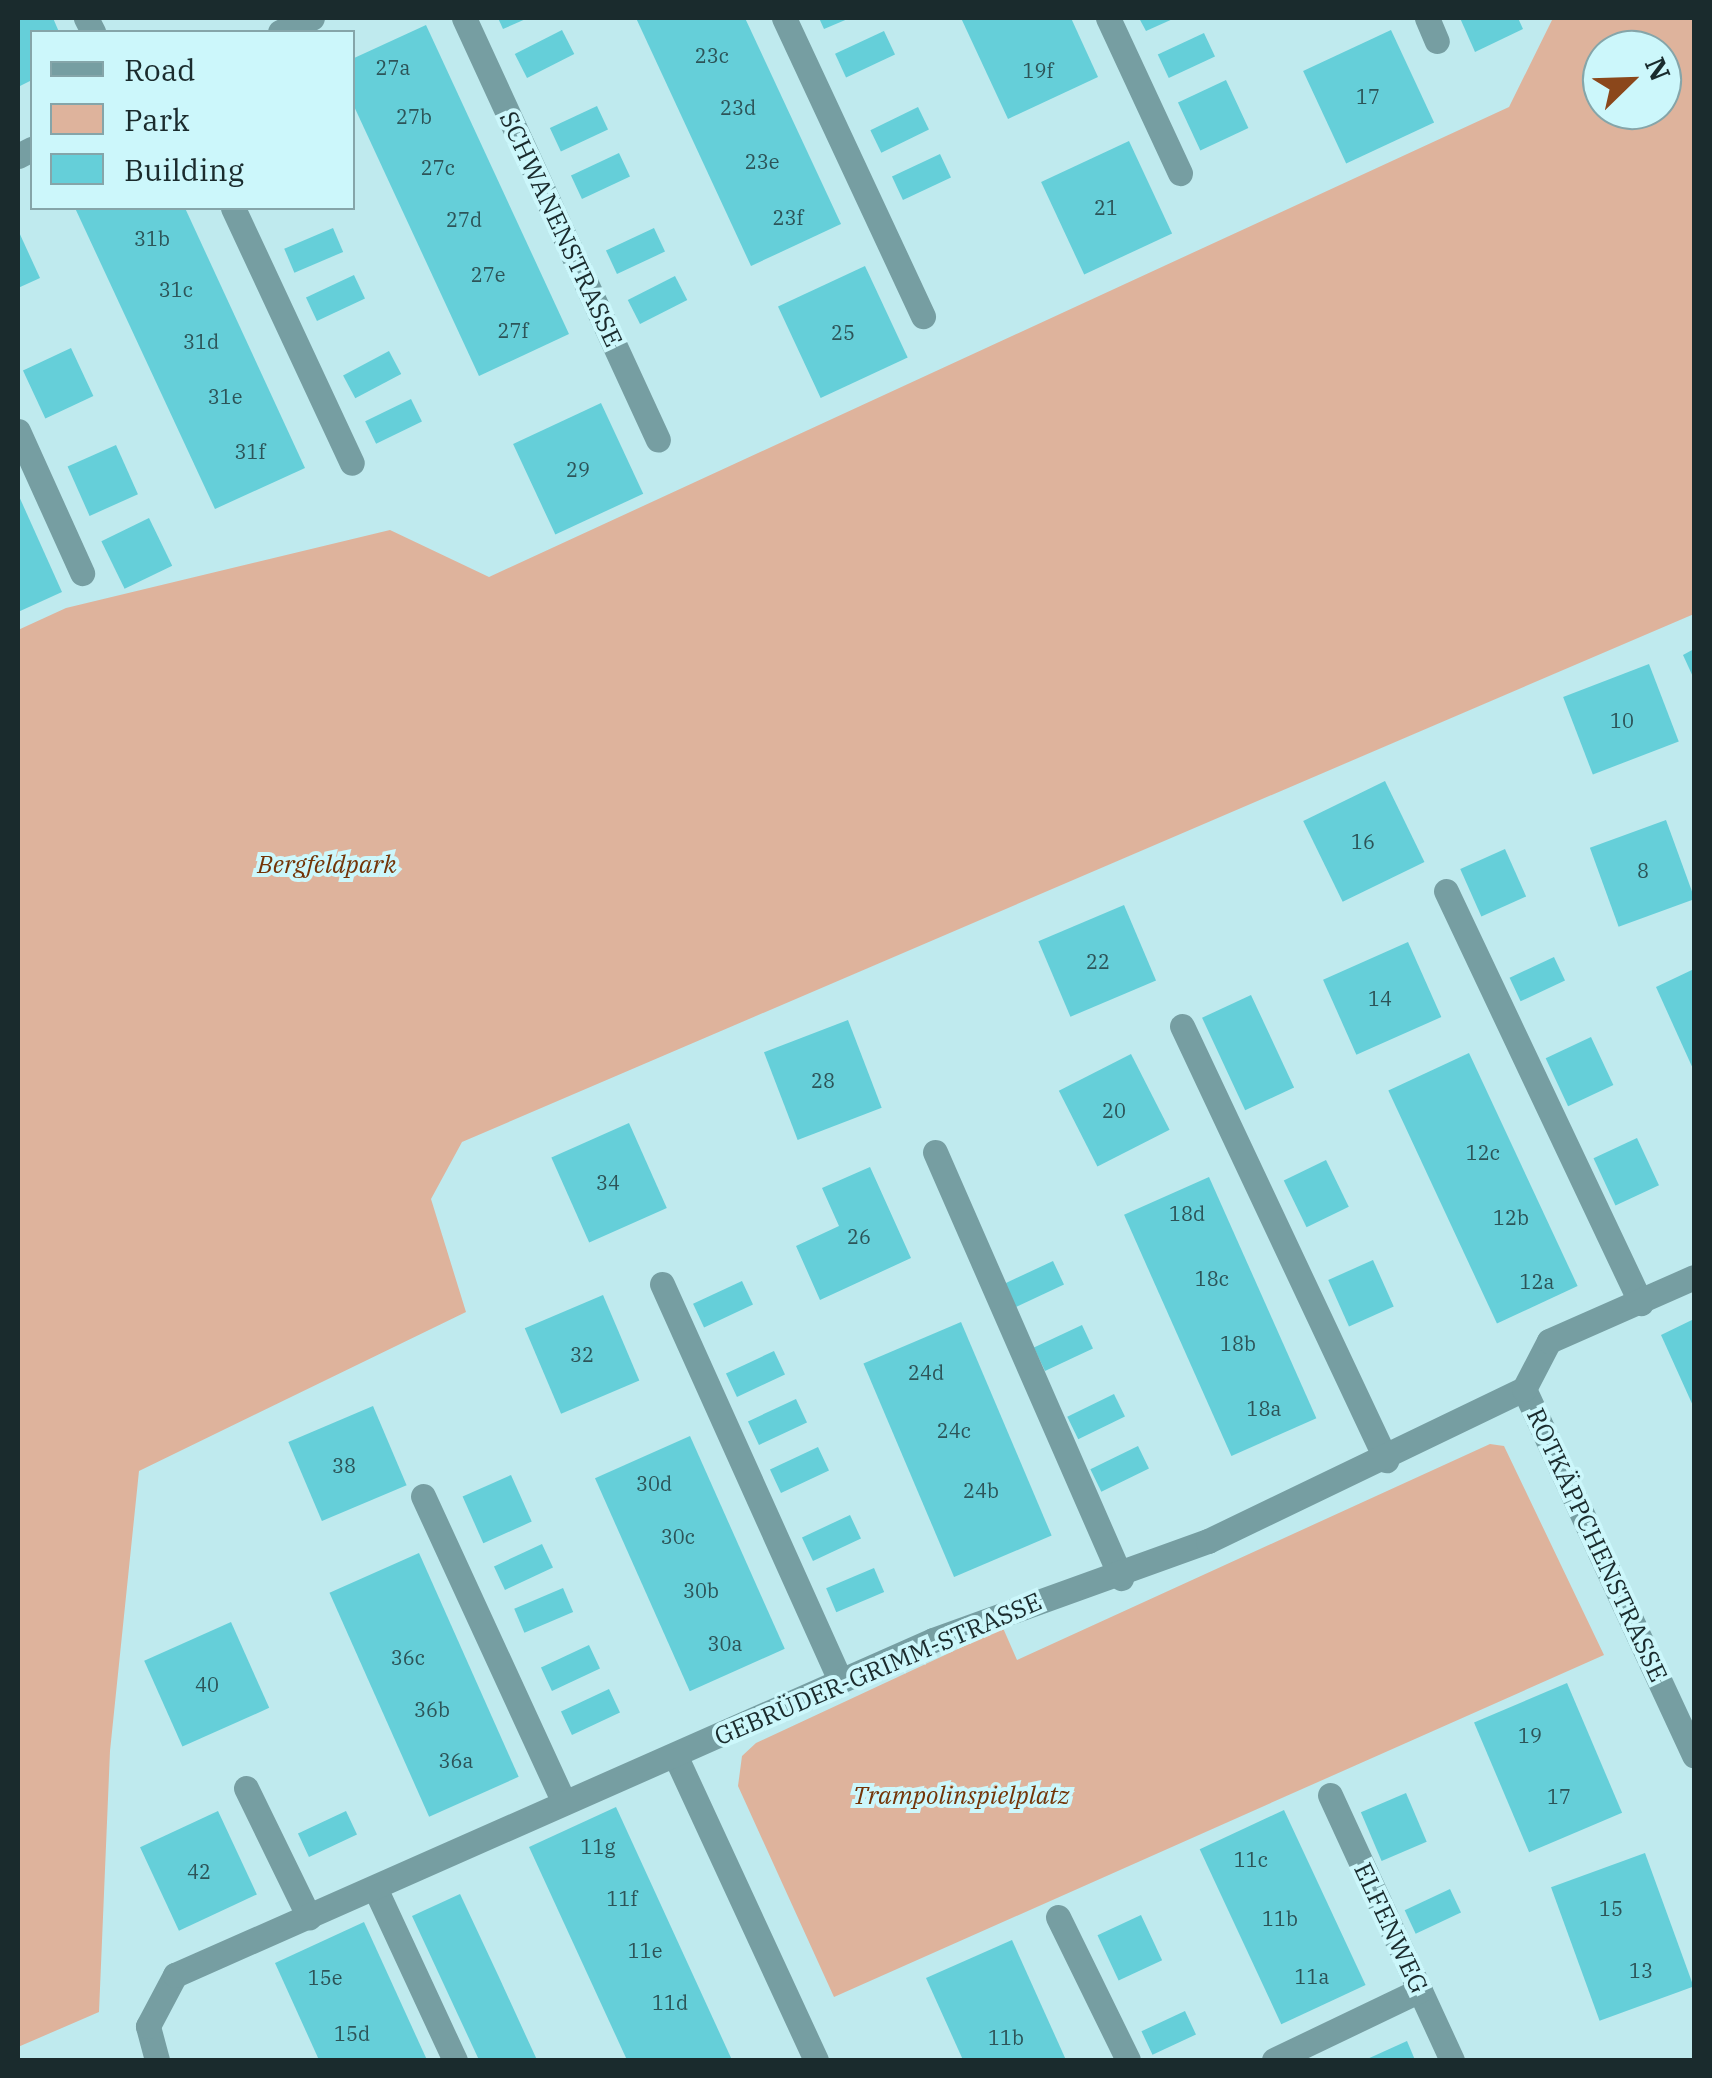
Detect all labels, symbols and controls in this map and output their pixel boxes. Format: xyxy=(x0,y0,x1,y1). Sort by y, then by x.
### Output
legend xyxy=(30,30,355,210)
north arrow xyxy=(1582,30,1682,130)
house number: 23c xyxy=(695,43,729,67)
text: Road xyxy=(124,50,196,89)
text: N xyxy=(1637,51,1680,86)
house number: 27a xyxy=(376,55,410,79)
house number: 19f xyxy=(1023,58,1053,82)
house number: 17 xyxy=(1356,84,1380,108)
house number: 23d xyxy=(720,95,756,119)
text: Park xyxy=(124,100,190,139)
house number: 27b xyxy=(396,104,432,128)
street label: SCHWANENSTRASSE xyxy=(493,107,629,351)
house number: 23e xyxy=(745,149,779,173)
text: Building xyxy=(124,150,244,189)
house number: 27c xyxy=(421,155,455,179)
house number: 21 xyxy=(1094,195,1118,219)
house number: 23f xyxy=(773,205,803,229)
house number: 27d xyxy=(446,207,482,231)
house number: 31b xyxy=(134,226,170,250)
house number: 27e xyxy=(471,262,505,286)
house number: 31c xyxy=(159,277,193,301)
house number: 27f xyxy=(498,318,528,342)
house number: 25 xyxy=(831,320,855,344)
house number: 31d xyxy=(183,329,219,353)
house number: 31e xyxy=(208,384,242,408)
house number: 31f xyxy=(235,439,265,463)
house number: 29 xyxy=(566,457,590,481)
house number: 10 xyxy=(1610,708,1634,732)
house number: 16 xyxy=(1351,829,1375,853)
park label: Bergfeldpark xyxy=(257,849,397,879)
house number: 8 xyxy=(1637,858,1649,882)
house number: 22 xyxy=(1086,949,1110,973)
house number: 14 xyxy=(1368,986,1392,1010)
house number: 28 xyxy=(811,1068,835,1092)
house number: 20 xyxy=(1102,1098,1126,1122)
house number: 12c xyxy=(1466,1140,1500,1164)
house number: 34 xyxy=(596,1170,620,1194)
house number: 18d xyxy=(1169,1201,1205,1225)
house number: 12b xyxy=(1493,1205,1529,1229)
house number: 26 xyxy=(847,1224,871,1248)
house number: 18c xyxy=(1195,1266,1229,1290)
house number: 12a xyxy=(1520,1269,1554,1293)
house number: 18b xyxy=(1220,1331,1256,1355)
house number: 32 xyxy=(570,1342,594,1366)
house number: 24d xyxy=(908,1360,944,1384)
house number: 18a xyxy=(1247,1396,1281,1420)
street label: ROTKÄPPCHENSTRASSE xyxy=(1520,1404,1674,1686)
house number: 24c xyxy=(937,1418,971,1442)
house number: 38 xyxy=(332,1453,356,1477)
house number: 30d xyxy=(636,1471,672,1495)
house number: 24b xyxy=(963,1478,999,1502)
house number: 30c xyxy=(661,1524,695,1548)
house number: 30b xyxy=(683,1578,719,1602)
street label: GEBRÜDER-GRIMM-STRASSE xyxy=(710,1586,1046,1752)
house number: 30a xyxy=(708,1631,742,1655)
house number: 36c xyxy=(391,1645,425,1669)
house number: 40 xyxy=(195,1672,219,1696)
house number: 36b xyxy=(414,1697,450,1721)
house number: 19 xyxy=(1518,1723,1542,1747)
house number: 36a xyxy=(439,1748,473,1772)
park label: Trampolinspielplatz xyxy=(853,1780,1069,1810)
house number: 17 xyxy=(1547,1784,1571,1808)
house number: 11g xyxy=(581,1834,615,1858)
house number: 11c xyxy=(1234,1847,1268,1871)
street label: ELFENWEG xyxy=(1348,1858,1434,1998)
house number: 42 xyxy=(187,1859,211,1883)
house number: 11f xyxy=(607,1886,637,1910)
house number: 15 xyxy=(1599,1896,1623,1920)
house number: 11b xyxy=(1262,1906,1298,1930)
house number: 11e xyxy=(628,1938,662,1962)
house number: 13 xyxy=(1629,1958,1653,1982)
house number: 11a xyxy=(1295,1964,1329,1988)
house number: 15e xyxy=(308,1965,342,1989)
house number: 11d xyxy=(652,1990,688,2014)
house number: 15d xyxy=(334,2021,370,2045)
house number: 11b xyxy=(988,2025,1024,2049)

